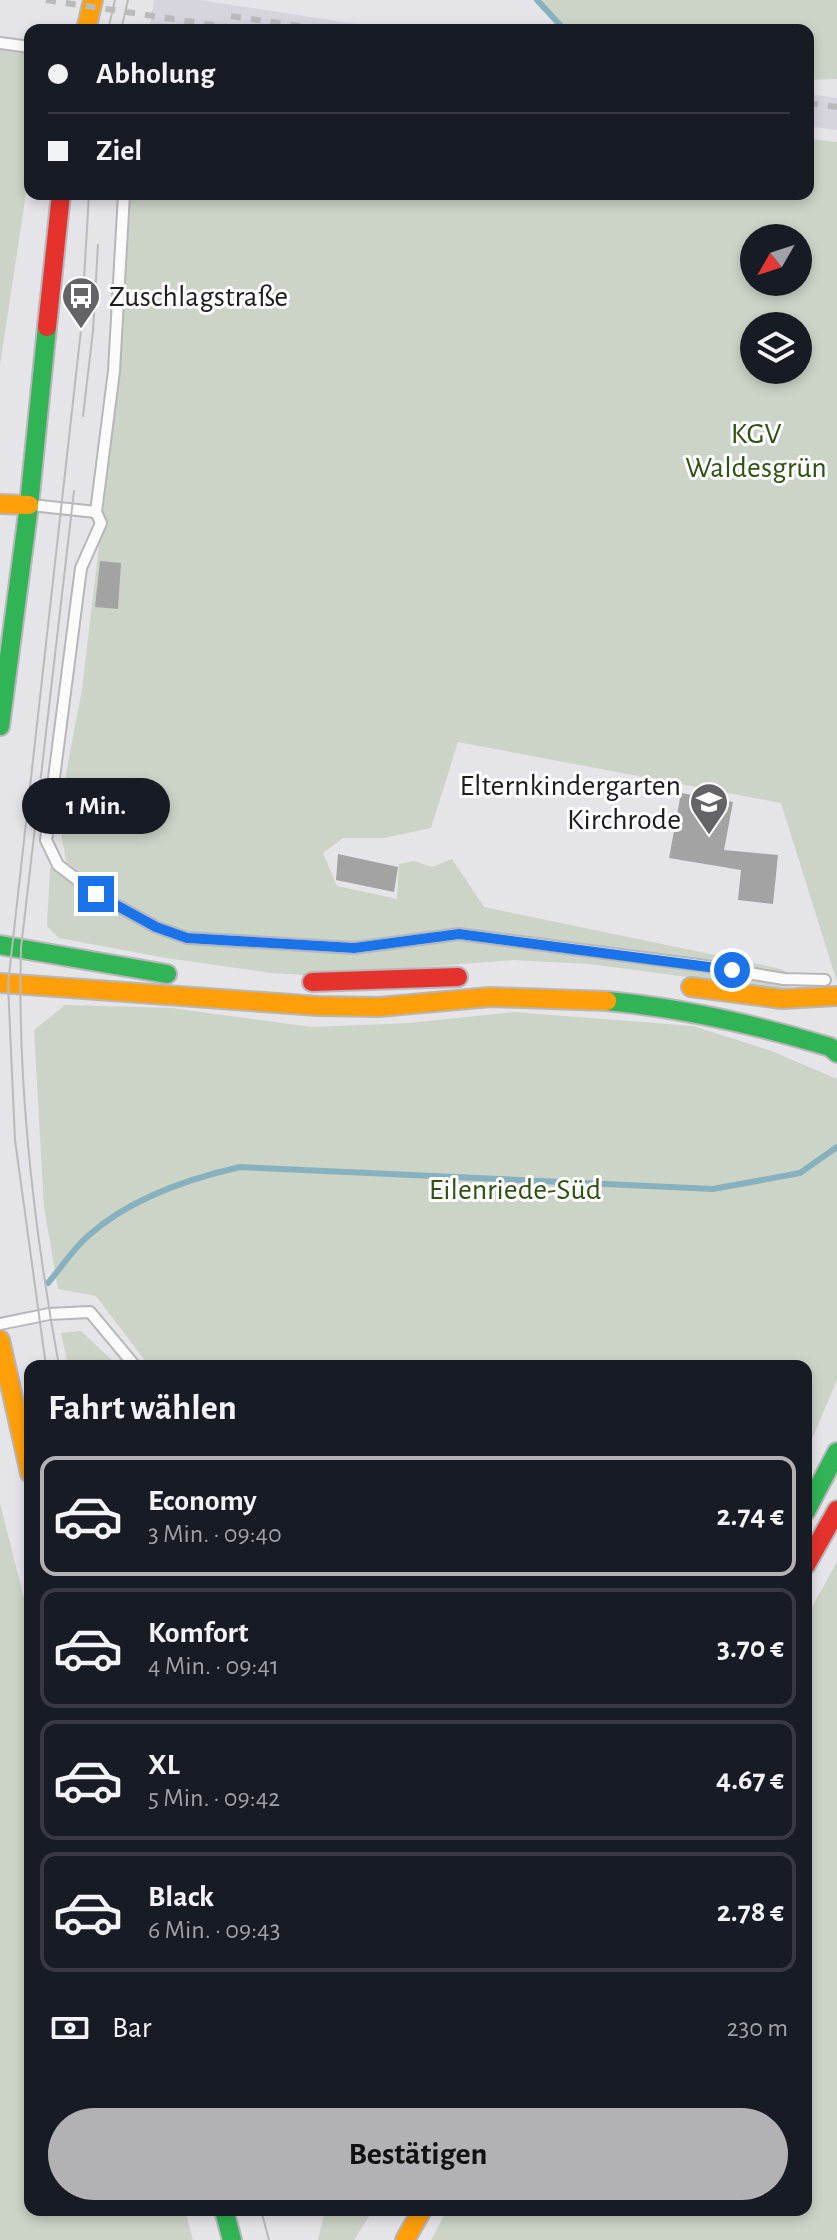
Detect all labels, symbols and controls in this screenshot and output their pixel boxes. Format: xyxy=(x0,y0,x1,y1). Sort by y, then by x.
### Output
text: Abholung xyxy=(96,59,215,89)
text: Ziel xyxy=(96,136,142,166)
north arrow xyxy=(740,224,812,296)
map controls xyxy=(740,224,812,384)
bus stop icon: Zuschlagstraße xyxy=(60,275,102,330)
place label: Zuschlagstraße xyxy=(109,282,288,312)
button: layers xyxy=(740,312,812,384)
park label: KGV Waldesgrün xyxy=(685,419,827,483)
place label: Elternkindergarten Kirchrode xyxy=(460,771,681,835)
callout: 1 Min. xyxy=(22,778,170,834)
school or university icon: Elternkindergarten Kirchrode xyxy=(688,781,730,836)
text: 1 Min. xyxy=(66,793,126,819)
route end xyxy=(78,876,114,912)
route start xyxy=(714,952,750,988)
park label: Eilenriede-Süd xyxy=(429,1175,601,1205)
text: Fahrt wählen xyxy=(48,1390,237,1426)
icon: car xyxy=(52,1480,124,1552)
text: Economy xyxy=(148,1486,257,1516)
text: 2.74 € xyxy=(716,1501,784,1531)
text: 3 Min. · 09:40 xyxy=(148,1521,282,1547)
icon: car xyxy=(52,1612,124,1684)
text: Komfort xyxy=(148,1618,248,1648)
text: 3.70 € xyxy=(717,1633,784,1663)
text: 4 Min. · 09:41 xyxy=(148,1653,279,1679)
icon: car xyxy=(52,1744,124,1816)
text: XL xyxy=(148,1750,180,1780)
text: 4.67 € xyxy=(716,1765,784,1795)
text: 5 Min. · 09:42 xyxy=(148,1785,280,1811)
icon: car xyxy=(52,1876,124,1948)
text: Black xyxy=(148,1882,214,1912)
text: 2.78 € xyxy=(717,1897,784,1927)
text: 6 Min. · 09:43 xyxy=(148,1917,280,1943)
icon: cash xyxy=(48,2006,92,2050)
text: Bar xyxy=(112,2013,151,2043)
text: 230 m xyxy=(727,2015,788,2041)
button: Bestätigen xyxy=(48,2108,788,2200)

